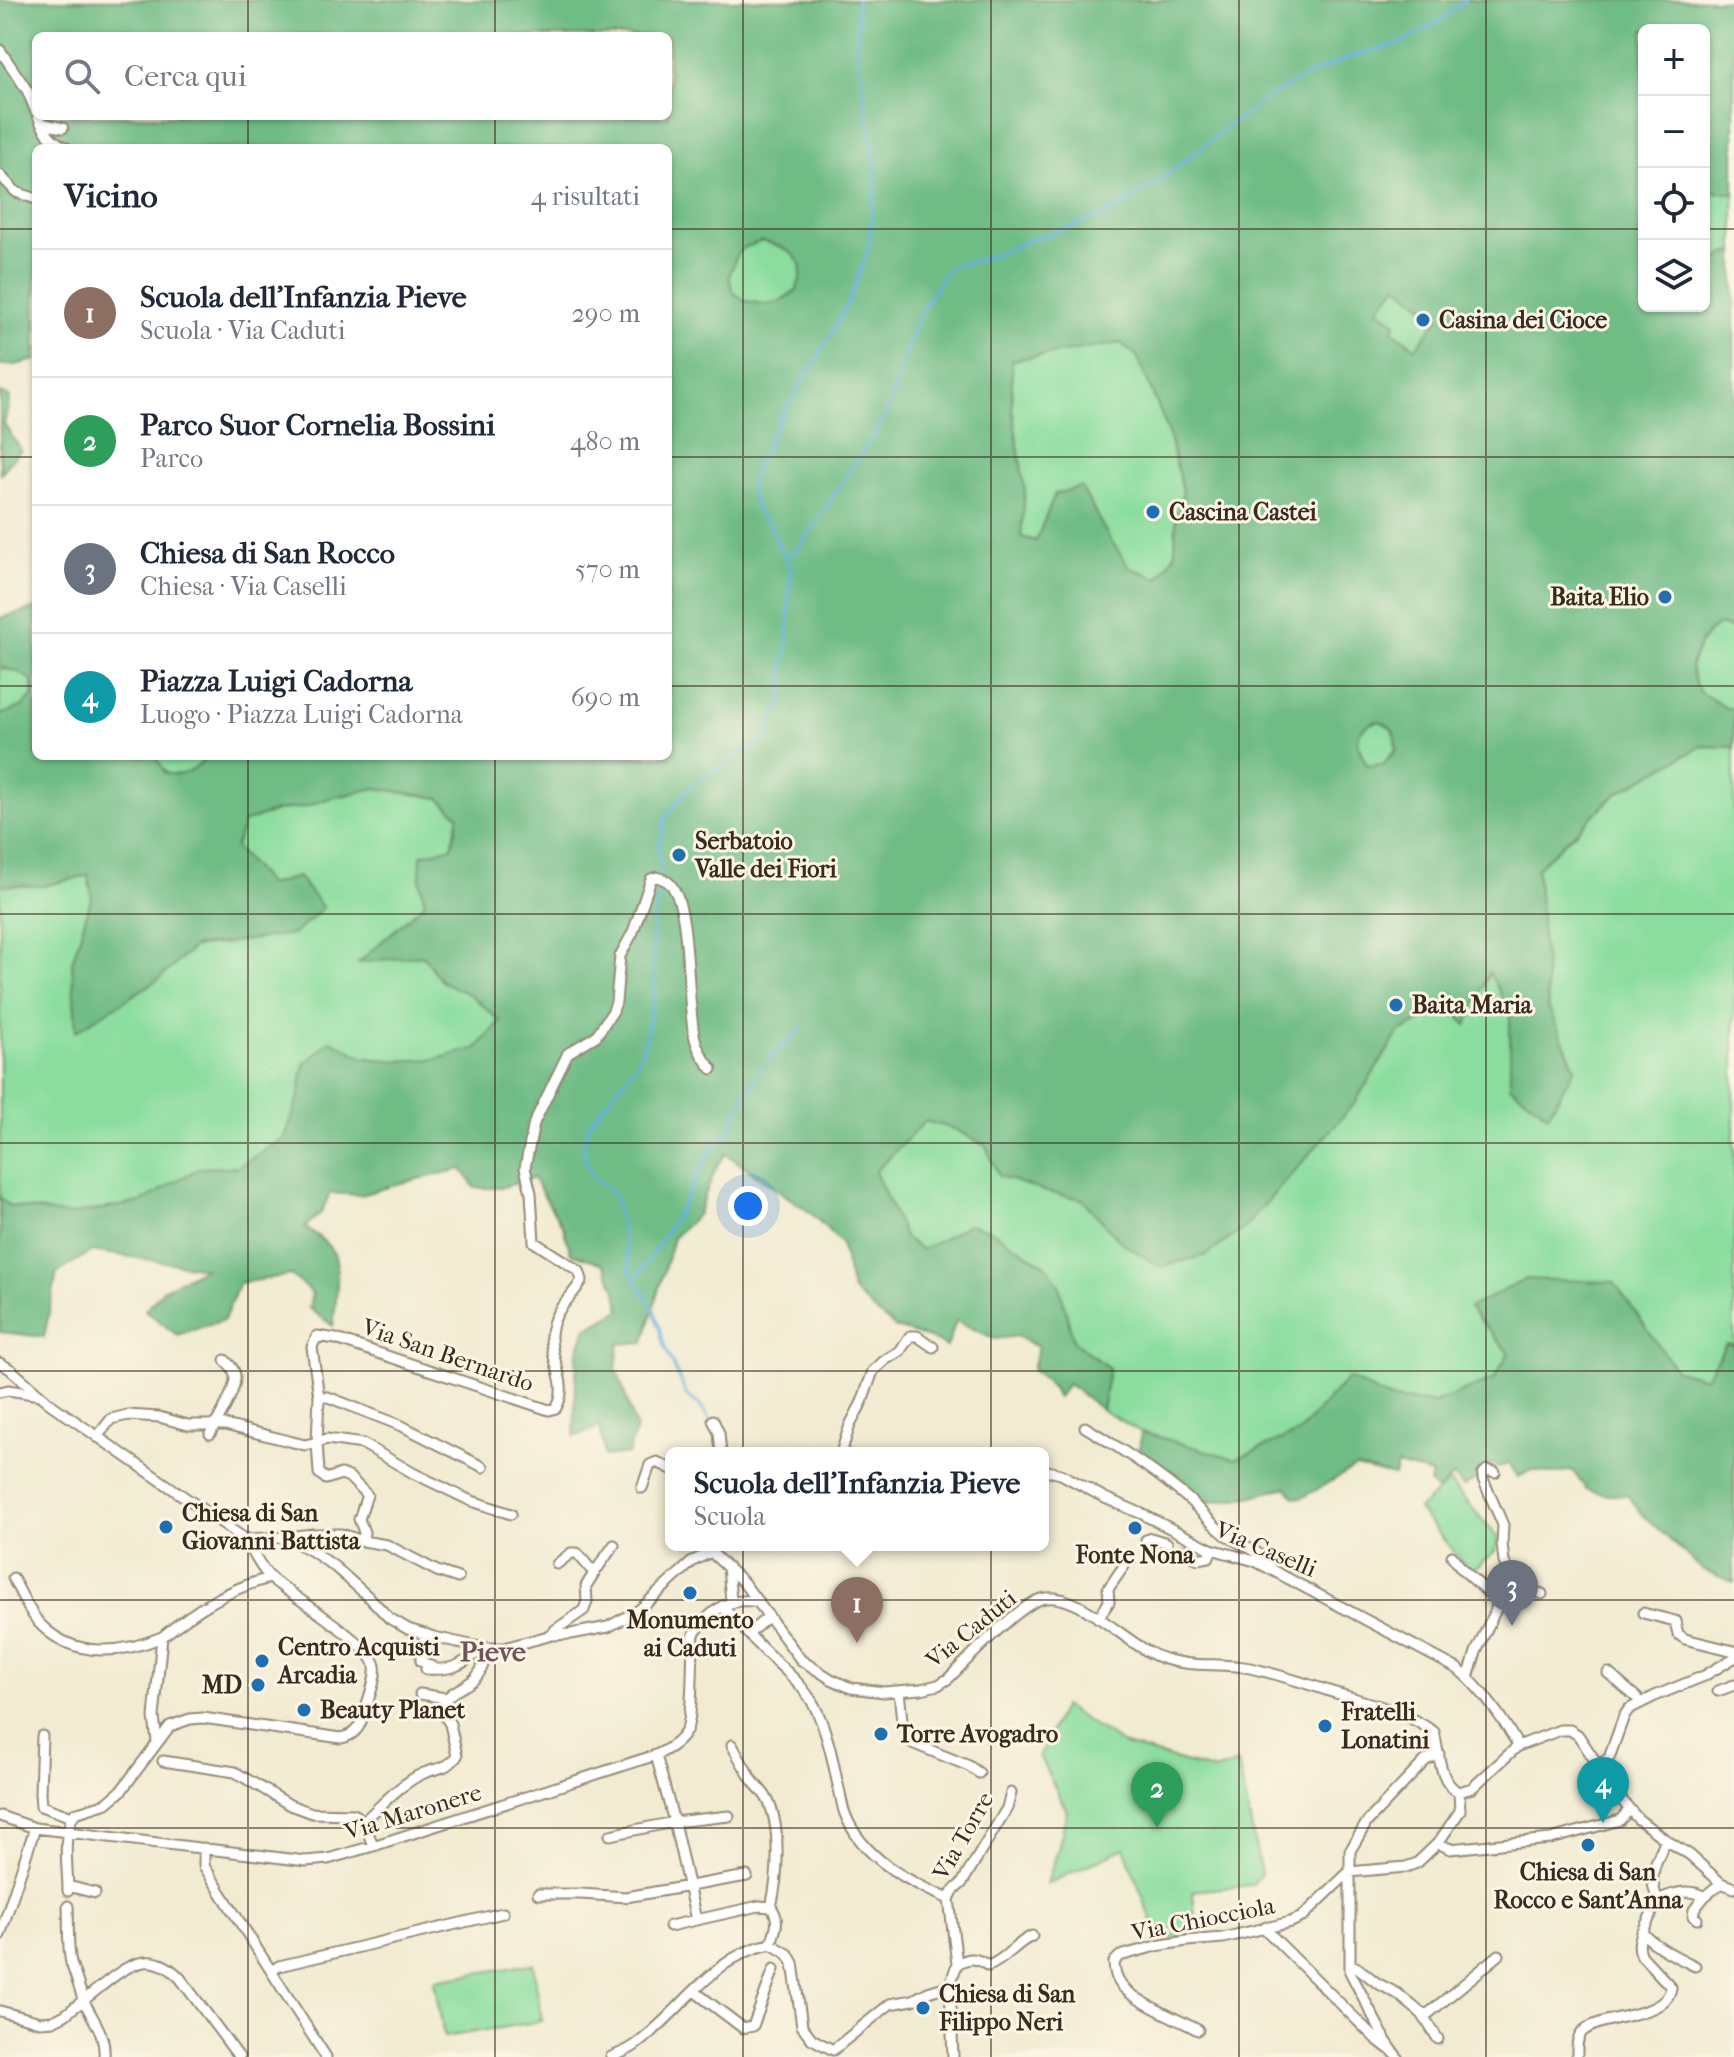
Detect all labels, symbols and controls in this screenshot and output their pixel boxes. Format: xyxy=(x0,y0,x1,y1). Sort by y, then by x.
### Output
map controls xyxy=(1638,24,1710,312)
button: + xyxy=(1638,24,1710,96)
search box xyxy=(32,32,672,120)
icon: search xyxy=(60,54,104,98)
text: Cerca qui xyxy=(124,59,247,94)
button: − xyxy=(1638,96,1710,168)
button: locate xyxy=(1638,168,1710,240)
text: Vicino xyxy=(64,176,158,216)
text: 4 risultati xyxy=(531,181,640,212)
button: layers xyxy=(1638,240,1710,312)
text: Scuola dell'Infanzia Pieve xyxy=(140,280,466,315)
text: 1 xyxy=(85,298,95,329)
text: 290 m xyxy=(571,298,640,329)
place label: Casina dei Cioce xyxy=(1439,306,1607,334)
marker: Casina dei Cioce xyxy=(1414,311,1432,329)
text: Scuola · Via Caduti xyxy=(140,315,345,346)
text: Parco Suor Cornelia Bossini xyxy=(140,408,495,443)
text: 2 xyxy=(83,426,97,457)
text: 480 m xyxy=(570,426,640,457)
text: Parco xyxy=(140,443,203,474)
place label: Cascina Castei xyxy=(1169,498,1318,526)
marker: Cascina Castei xyxy=(1144,503,1162,521)
text: Chiesa di San Rocco xyxy=(140,536,395,571)
text: 3 xyxy=(85,554,95,585)
text: 570 m xyxy=(575,554,640,585)
text: Chiesa · Via Caselli xyxy=(140,571,347,602)
place label: Baita Elio xyxy=(1550,583,1649,611)
marker: Baita Elio xyxy=(1656,588,1674,606)
text: Piazza Luigi Cadorna xyxy=(140,664,412,699)
text: 4 xyxy=(82,682,98,713)
text: 690 m xyxy=(571,682,640,713)
text: Luogo · Piazza Luigi Cadorna xyxy=(140,699,463,730)
place label: Serbatoio Valle dei Fiori xyxy=(694,827,837,883)
marker: Serbatoio Valle dei Fiori xyxy=(670,846,688,864)
place label: Baita Maria xyxy=(1412,991,1533,1019)
marker: Baita Maria xyxy=(1387,996,1405,1014)
your location xyxy=(728,1186,768,1226)
street label: Via San Bernardo xyxy=(358,1312,537,1397)
popup xyxy=(665,1447,1049,1551)
text: Scuola dell'Infanzia Pieve xyxy=(694,1466,1020,1501)
place label: Chiesa di San Giovanni Battista xyxy=(182,1499,361,1555)
text: Scuola xyxy=(694,1501,765,1532)
street label: Via Caselli xyxy=(1210,1515,1321,1583)
marker: Chiesa di San Giovanni Battista xyxy=(157,1518,175,1536)
marker: Fonte Nona xyxy=(1126,1519,1144,1537)
place label: Fonte Nona xyxy=(1075,1541,1195,1569)
pin: 3 xyxy=(1486,1560,1538,1626)
pin: 1 xyxy=(831,1577,883,1643)
marker: Monumento ai Caduti xyxy=(681,1584,699,1602)
street label: Via Caduti xyxy=(919,1584,1022,1675)
place label: Monumento ai Caduti xyxy=(626,1606,754,1662)
place label: Centro Acquisti Arcadia xyxy=(276,1633,440,1689)
district label: Pieve xyxy=(460,1635,526,1668)
marker: Centro Acquisti Arcadia xyxy=(253,1652,271,1670)
place label: MD xyxy=(202,1671,242,1699)
marker: MD xyxy=(249,1676,267,1694)
place label: Beauty Planet xyxy=(320,1696,465,1724)
place label: Fratelli Lonatini xyxy=(1340,1698,1430,1754)
marker: Beauty Planet xyxy=(295,1701,313,1719)
marker: Fratelli Lonatini xyxy=(1316,1717,1334,1735)
place label: Torre Avogadro xyxy=(896,1720,1058,1748)
marker: Torre Avogadro xyxy=(872,1725,890,1743)
pin: 4 xyxy=(1577,1757,1629,1823)
pin: 2 xyxy=(1131,1762,1183,1828)
street label: Via Maronere xyxy=(340,1778,485,1846)
street label: Via Torre xyxy=(926,1787,999,1886)
marker: Chiesa di San Rocco e Sant'Anna xyxy=(1579,1836,1597,1854)
place label: Chiesa di San Rocco e Sant'Anna xyxy=(1493,1858,1683,1914)
street label: Via Chiocciola xyxy=(1128,1891,1278,1947)
place label: Chiesa di San Filippo Neri xyxy=(938,1980,1076,2036)
marker: Chiesa di San Filippo Neri xyxy=(914,1999,932,2017)

